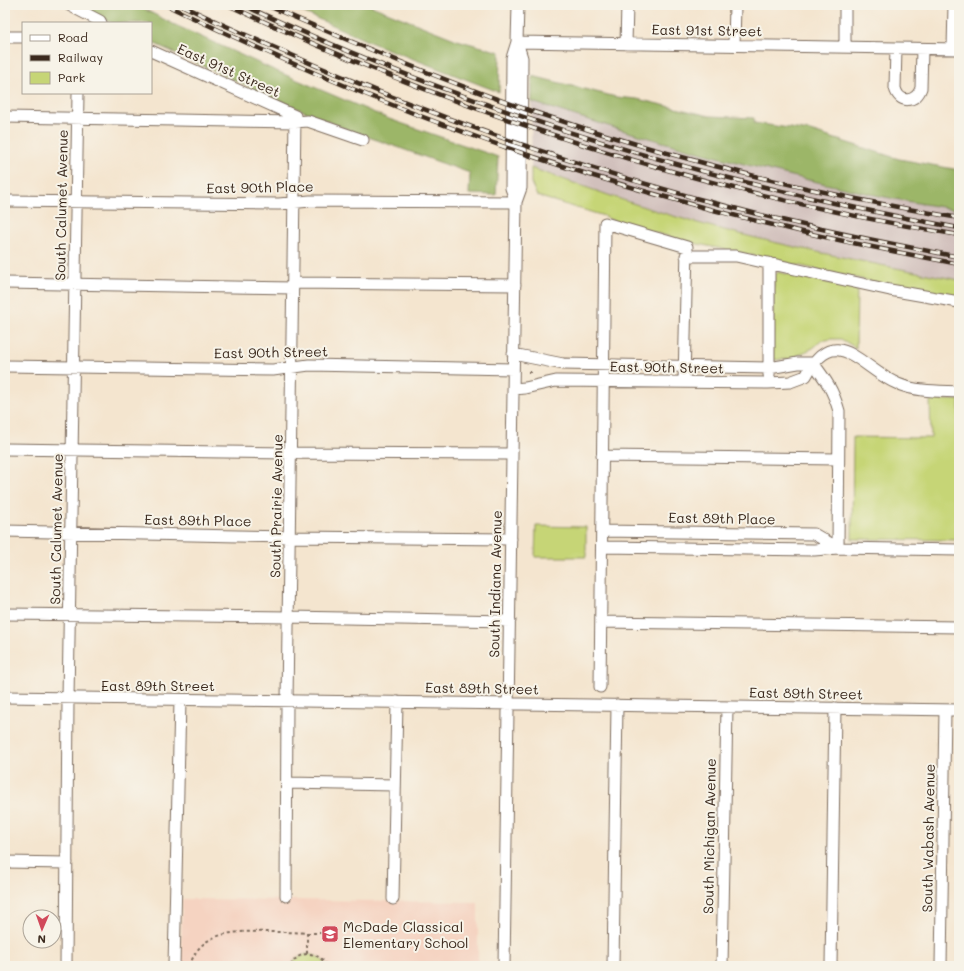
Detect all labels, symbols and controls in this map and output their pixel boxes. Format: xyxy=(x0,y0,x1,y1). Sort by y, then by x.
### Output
street label: East 91st Street xyxy=(651,20,763,40)
legend xyxy=(22,22,152,94)
text: Road xyxy=(58,29,88,45)
street label: East 91st Street xyxy=(175,39,283,101)
text: Railway xyxy=(58,49,103,65)
text: Park xyxy=(58,69,85,85)
street label: South Calumet Avenue xyxy=(50,129,72,281)
street label: East 90th Place xyxy=(206,177,314,197)
street label: East 90th Street xyxy=(214,342,328,362)
street label: East 90th Street xyxy=(610,357,724,377)
street label: South Prairie Avenue xyxy=(265,434,287,578)
street label: South Calumet Avenue xyxy=(45,453,67,605)
street label: East 89th Place xyxy=(668,508,776,528)
street label: East 89th Place xyxy=(144,510,252,530)
street label: South Indiana Avenue xyxy=(484,510,506,658)
street label: East 89th Street xyxy=(101,676,215,695)
street label: East 89th Street xyxy=(425,678,539,698)
street label: East 89th Street xyxy=(749,683,863,703)
street label: South Michigan Avenue xyxy=(698,758,720,914)
street label: South Wabash Avenue xyxy=(917,764,939,912)
north arrow xyxy=(22,909,62,949)
place label: McDade Classical Elementary School xyxy=(343,917,469,952)
school or university icon: McDade Classical Elementary School xyxy=(320,924,340,944)
text: N xyxy=(37,932,46,947)

